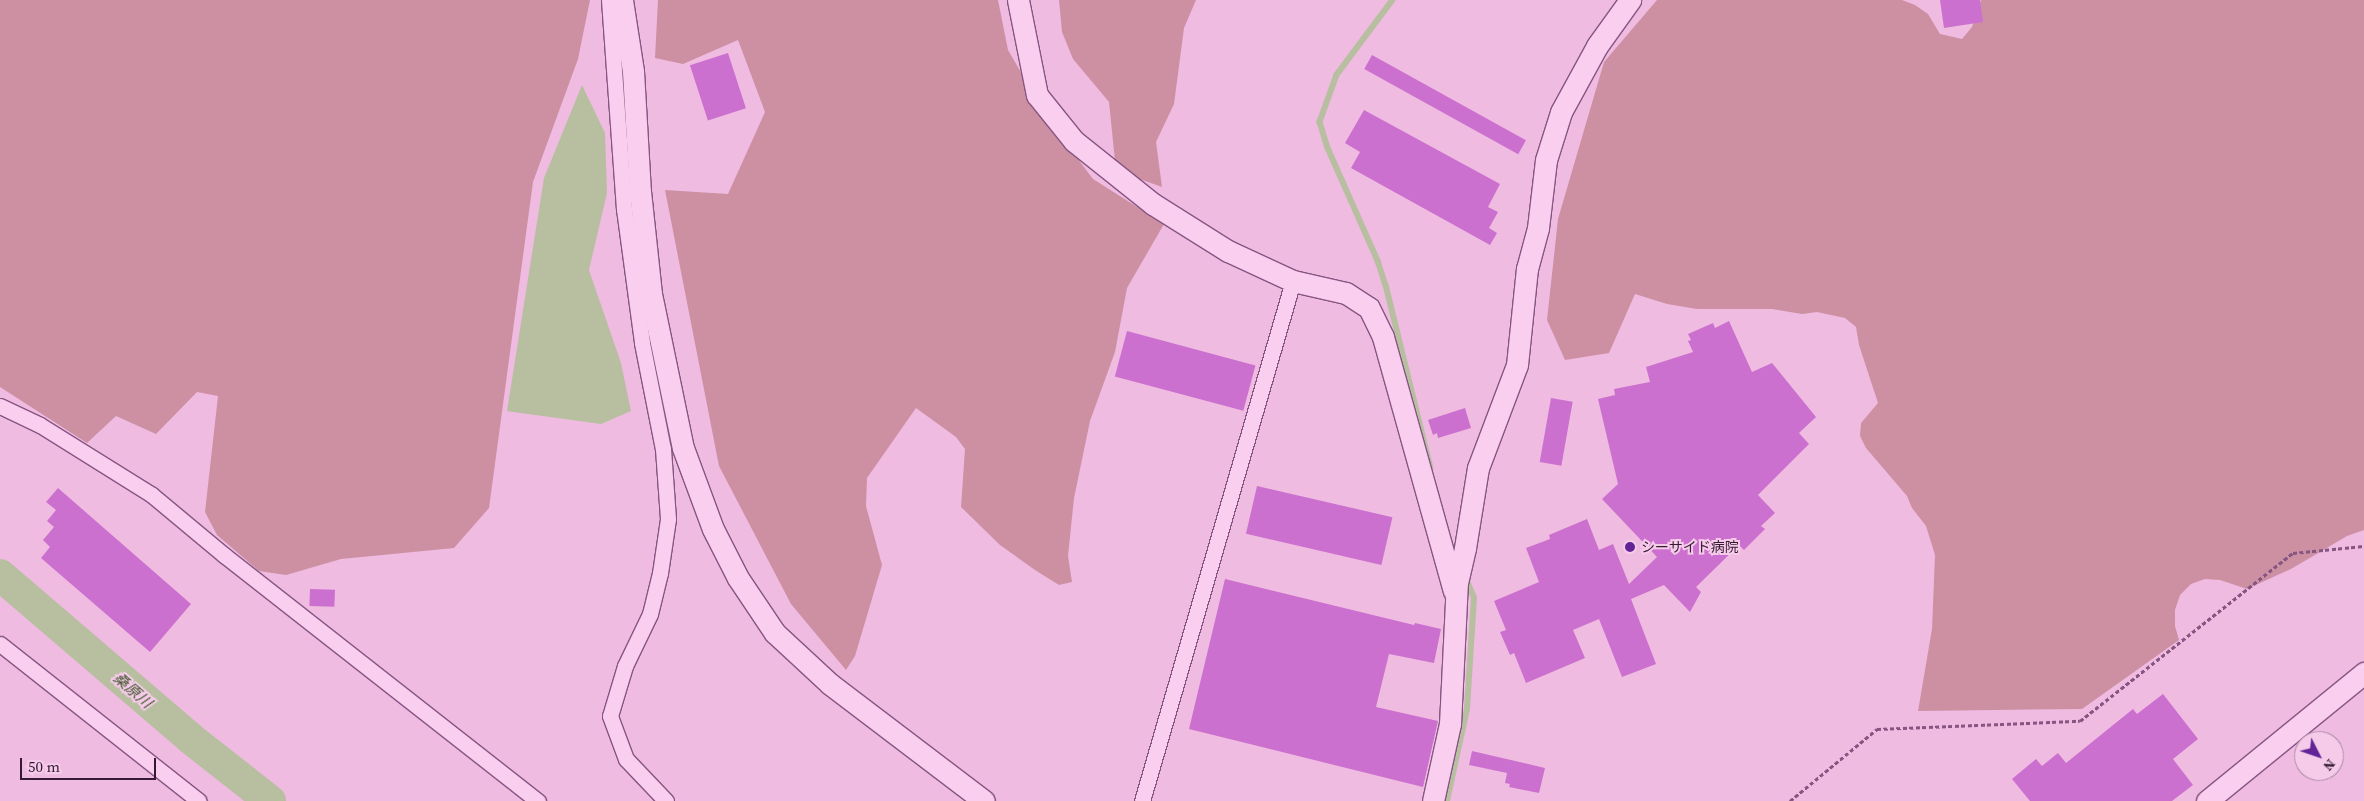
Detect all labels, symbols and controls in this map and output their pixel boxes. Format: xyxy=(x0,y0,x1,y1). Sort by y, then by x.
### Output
place label: シーサイド病院 xyxy=(1641,539,1739,555)
marker: シーサイド病院 xyxy=(1623,540,1637,554)
water label: 桑原川 xyxy=(110,668,156,712)
north arrow xyxy=(2294,731,2344,781)
scale bar xyxy=(22,748,159,780)
text: N xyxy=(2319,755,2340,776)
text: 50 m xyxy=(28,756,60,777)

